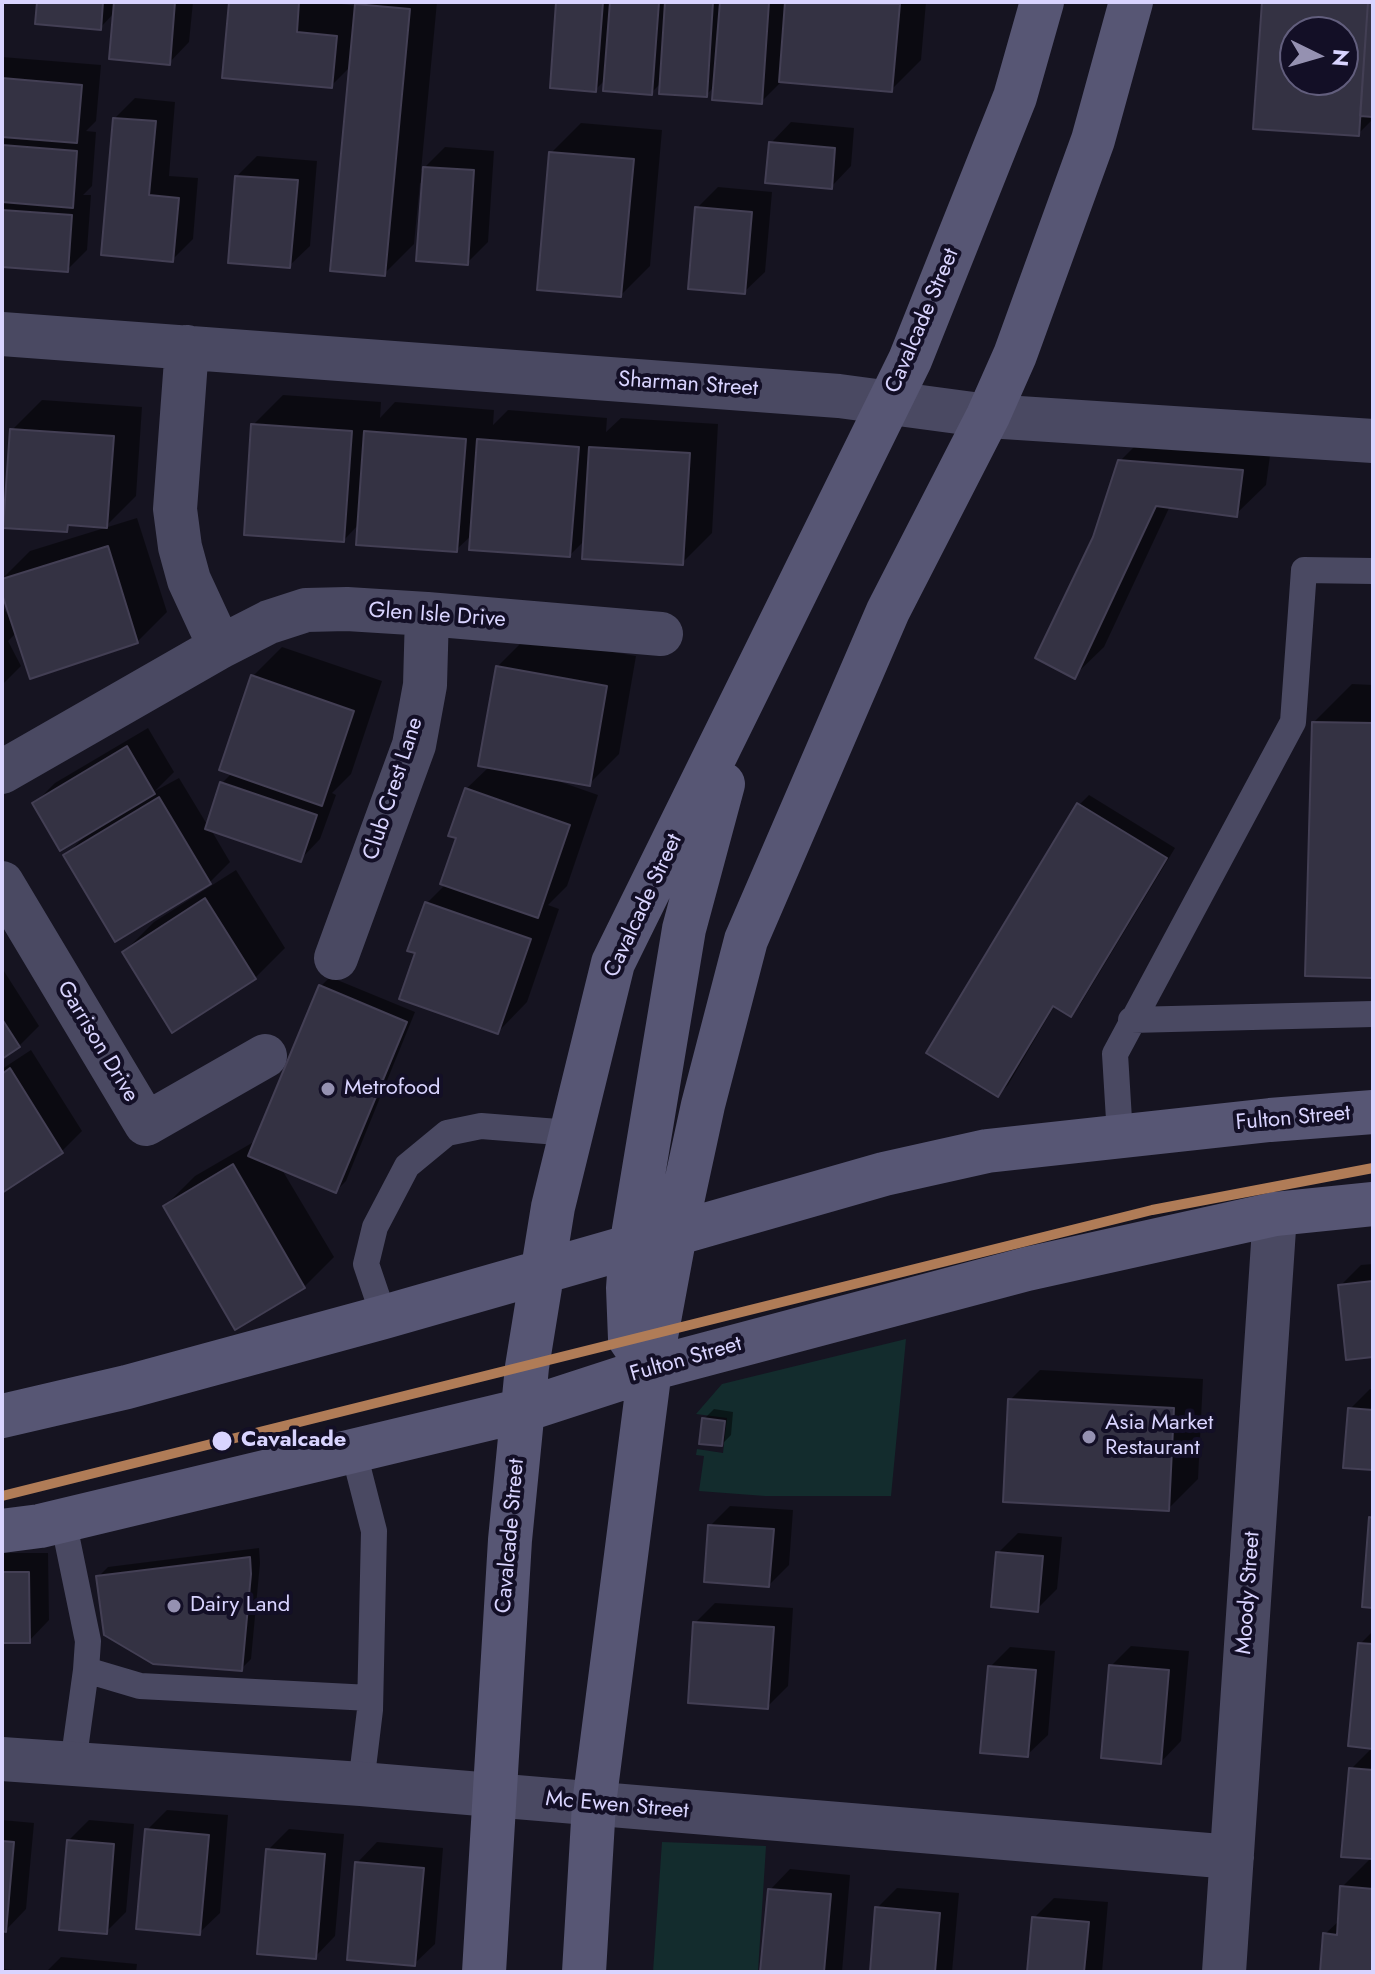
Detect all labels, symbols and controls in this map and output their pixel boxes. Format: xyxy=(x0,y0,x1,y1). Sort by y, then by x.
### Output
north arrow xyxy=(1279,16,1359,96)
text: N xyxy=(1324,48,1358,68)
street label: Cavalcade Street xyxy=(881,245,965,397)
street label: Sharman Street xyxy=(617,367,759,403)
street label: Glen Isle Drive xyxy=(367,598,507,634)
street label: Club Crest Lane xyxy=(358,714,430,864)
street label: Cavalcade Street xyxy=(599,830,689,982)
street label: Garrison Drive xyxy=(51,977,143,1107)
place label: Metrofood xyxy=(344,1076,441,1102)
marker: Metrofood xyxy=(319,1080,337,1098)
street label: Fulton Street xyxy=(1235,1101,1351,1137)
street label: Fulton Street xyxy=(627,1331,745,1389)
place label: Asia Market Restaurant xyxy=(1105,1411,1213,1462)
place label: Cavalcade xyxy=(241,1428,346,1454)
marker: Asia Market Restaurant xyxy=(1080,1428,1098,1446)
marker: Cavalcade xyxy=(210,1429,234,1453)
street label: Cavalcade Street xyxy=(491,1458,531,1614)
street label: Moody Street xyxy=(1232,1531,1266,1655)
place label: Dairy Land xyxy=(190,1593,290,1619)
marker: Dairy Land xyxy=(165,1597,183,1615)
street label: Mc Ewen Street xyxy=(544,1787,690,1825)

